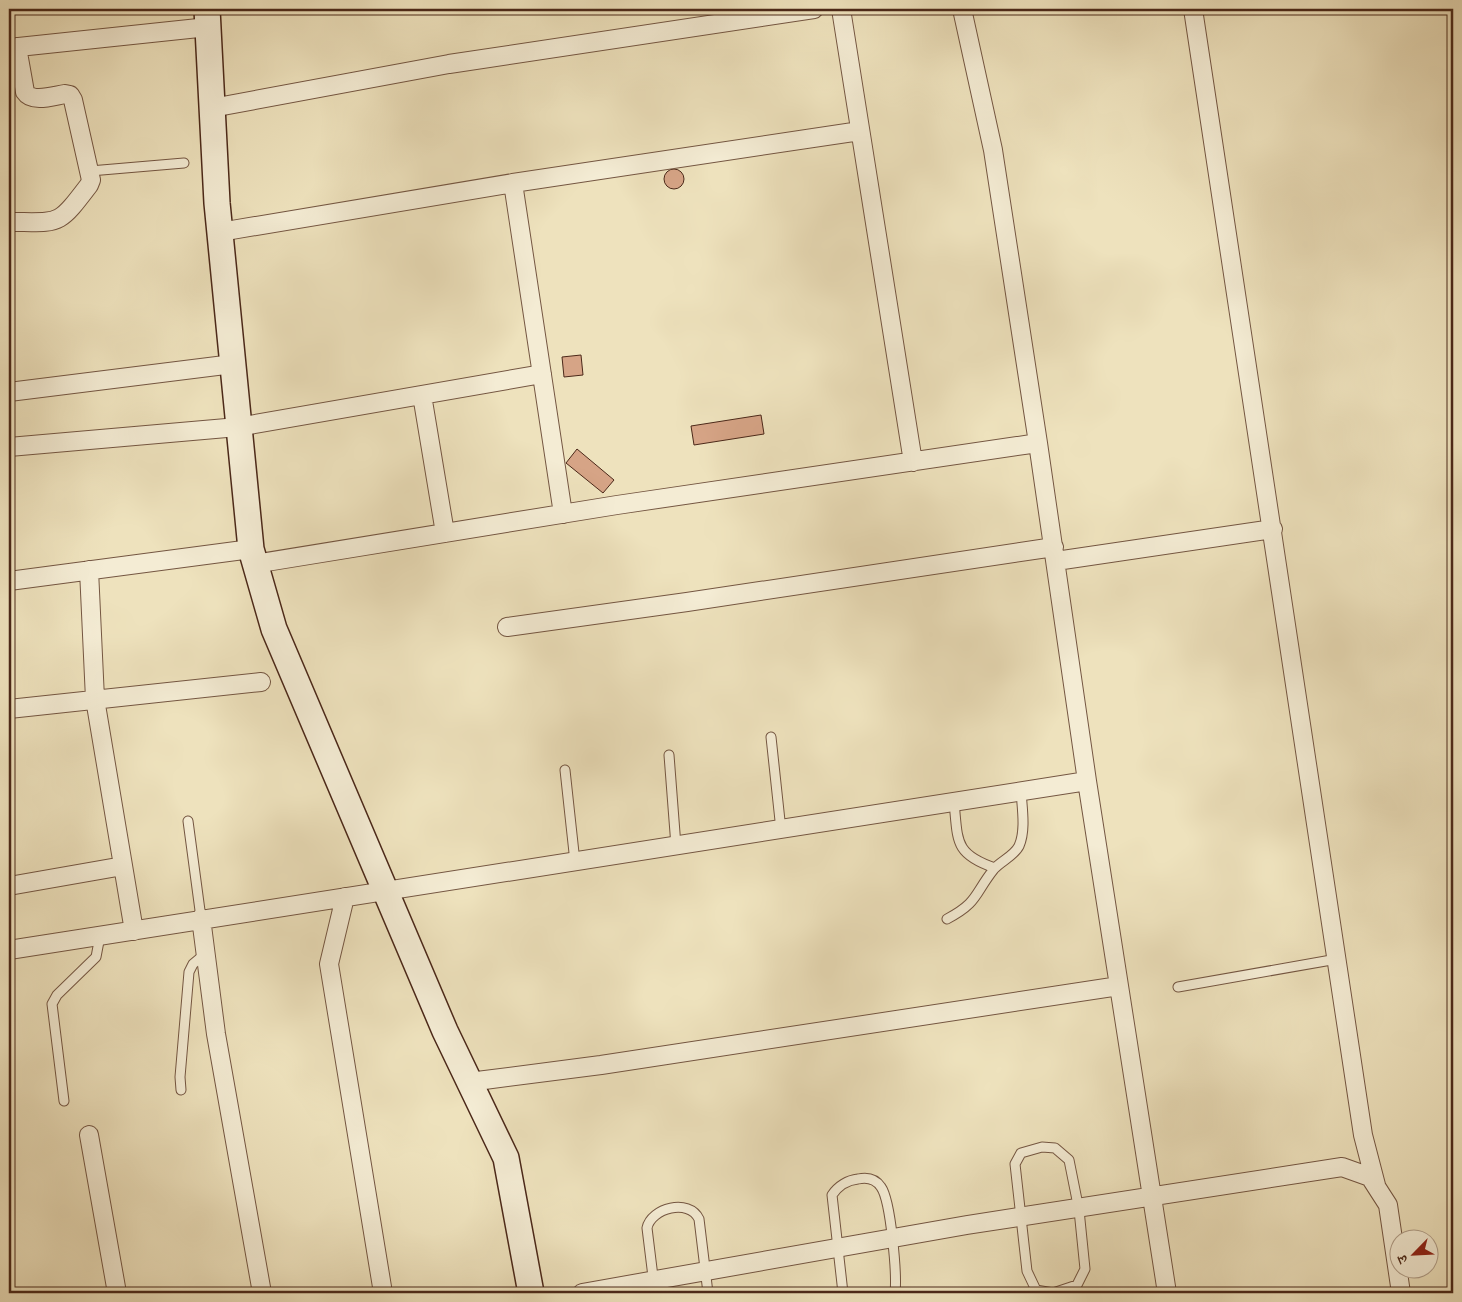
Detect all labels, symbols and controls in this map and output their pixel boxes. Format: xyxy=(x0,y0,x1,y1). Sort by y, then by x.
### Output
north arrow xyxy=(1390,1230,1440,1280)
text: उ xyxy=(1392,1251,1413,1267)

